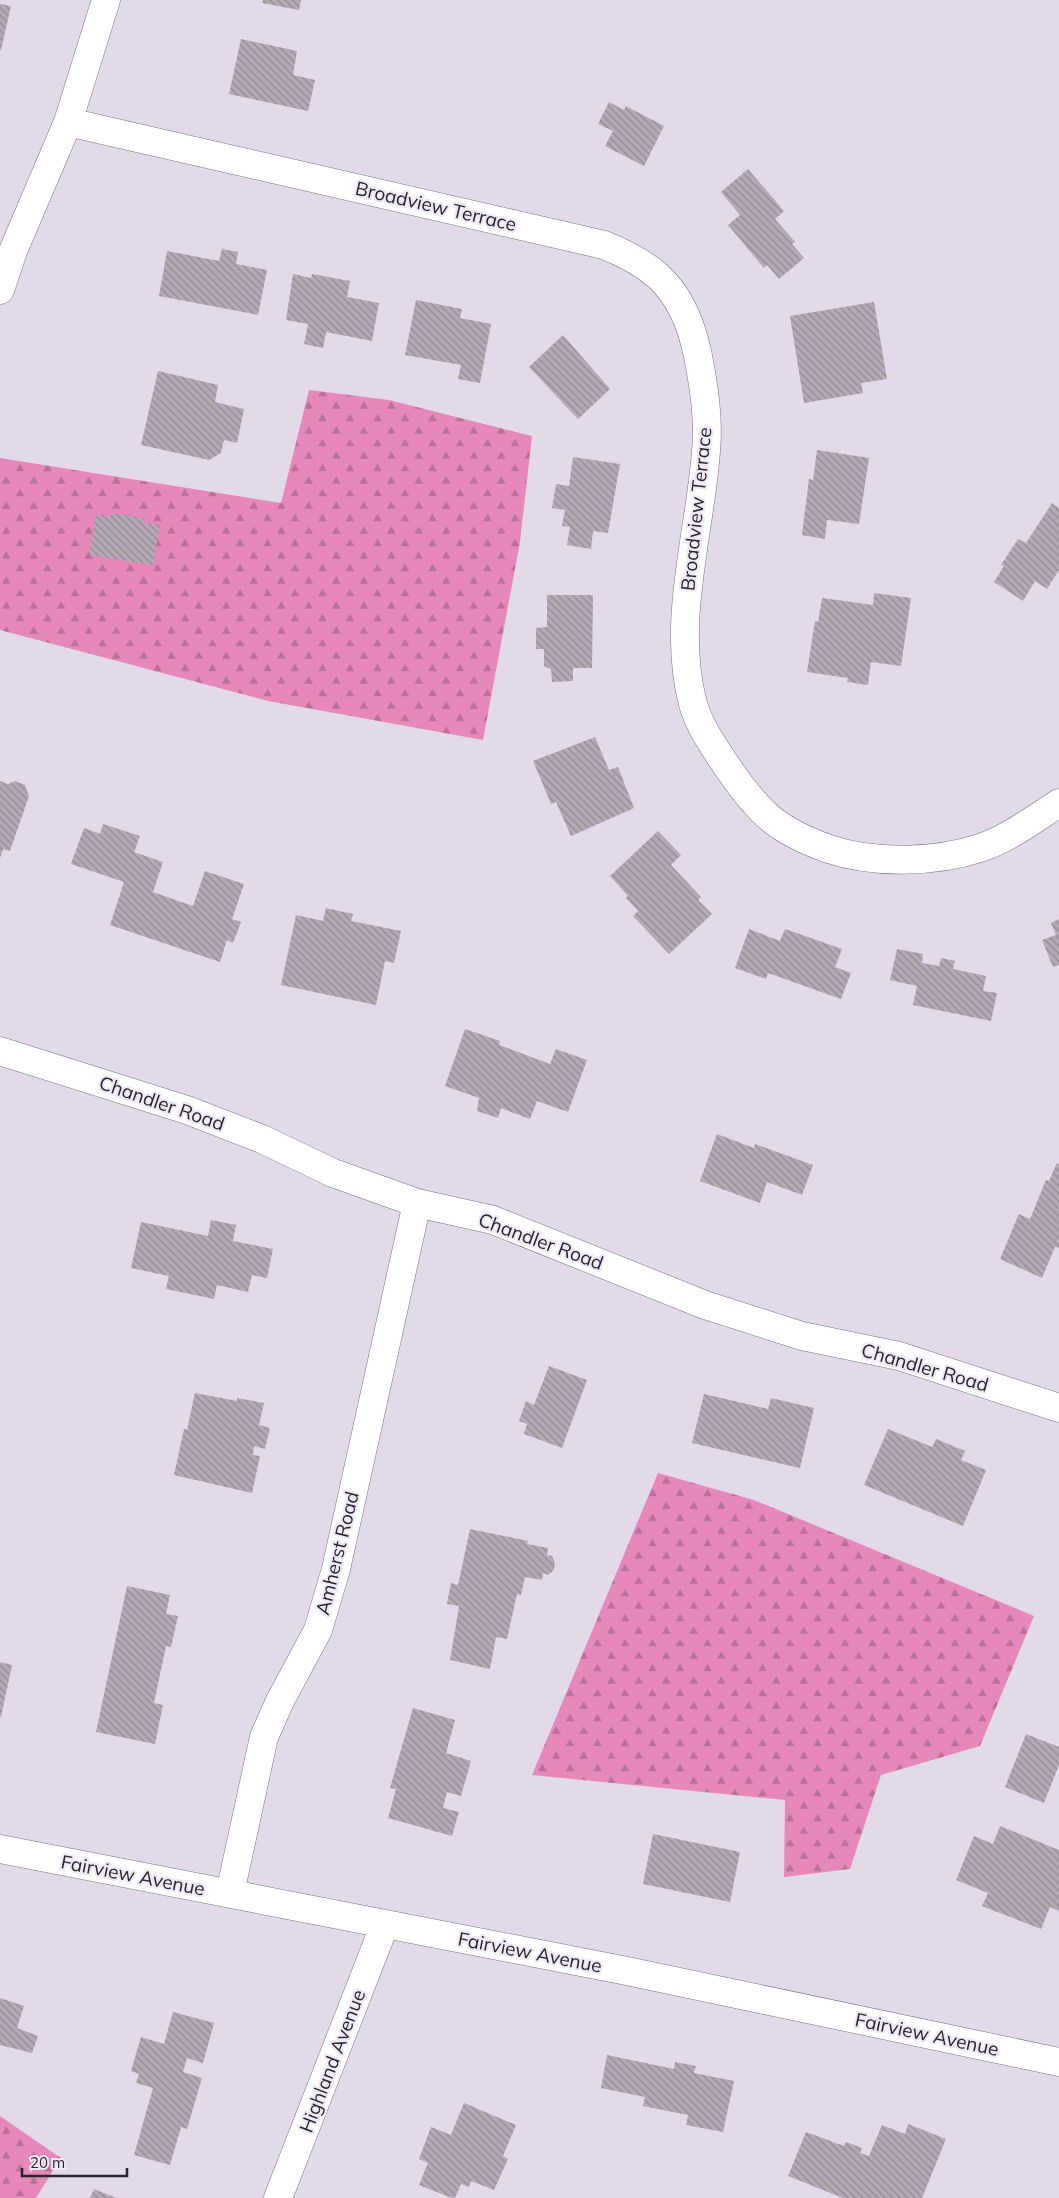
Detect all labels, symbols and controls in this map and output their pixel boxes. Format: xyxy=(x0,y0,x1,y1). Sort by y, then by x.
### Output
street label: Broadview Terrace xyxy=(353,176,519,236)
street label: Broadview Terrace xyxy=(675,426,717,592)
street label: Chandler Road xyxy=(96,1070,228,1136)
street label: Chandler Road xyxy=(475,1207,607,1275)
street label: Chandler Road xyxy=(859,1337,991,1397)
street label: Amherst Road xyxy=(310,1489,364,1617)
street label: Fairview Avenue xyxy=(59,1849,207,1901)
street label: Fairview Avenue xyxy=(456,1926,604,1978)
street label: Highland Avenue xyxy=(294,1986,370,2136)
street label: Fairview Avenue xyxy=(853,2007,1001,2061)
scale bar xyxy=(22,2146,128,2178)
text: 20 m xyxy=(30,2153,65,2172)

